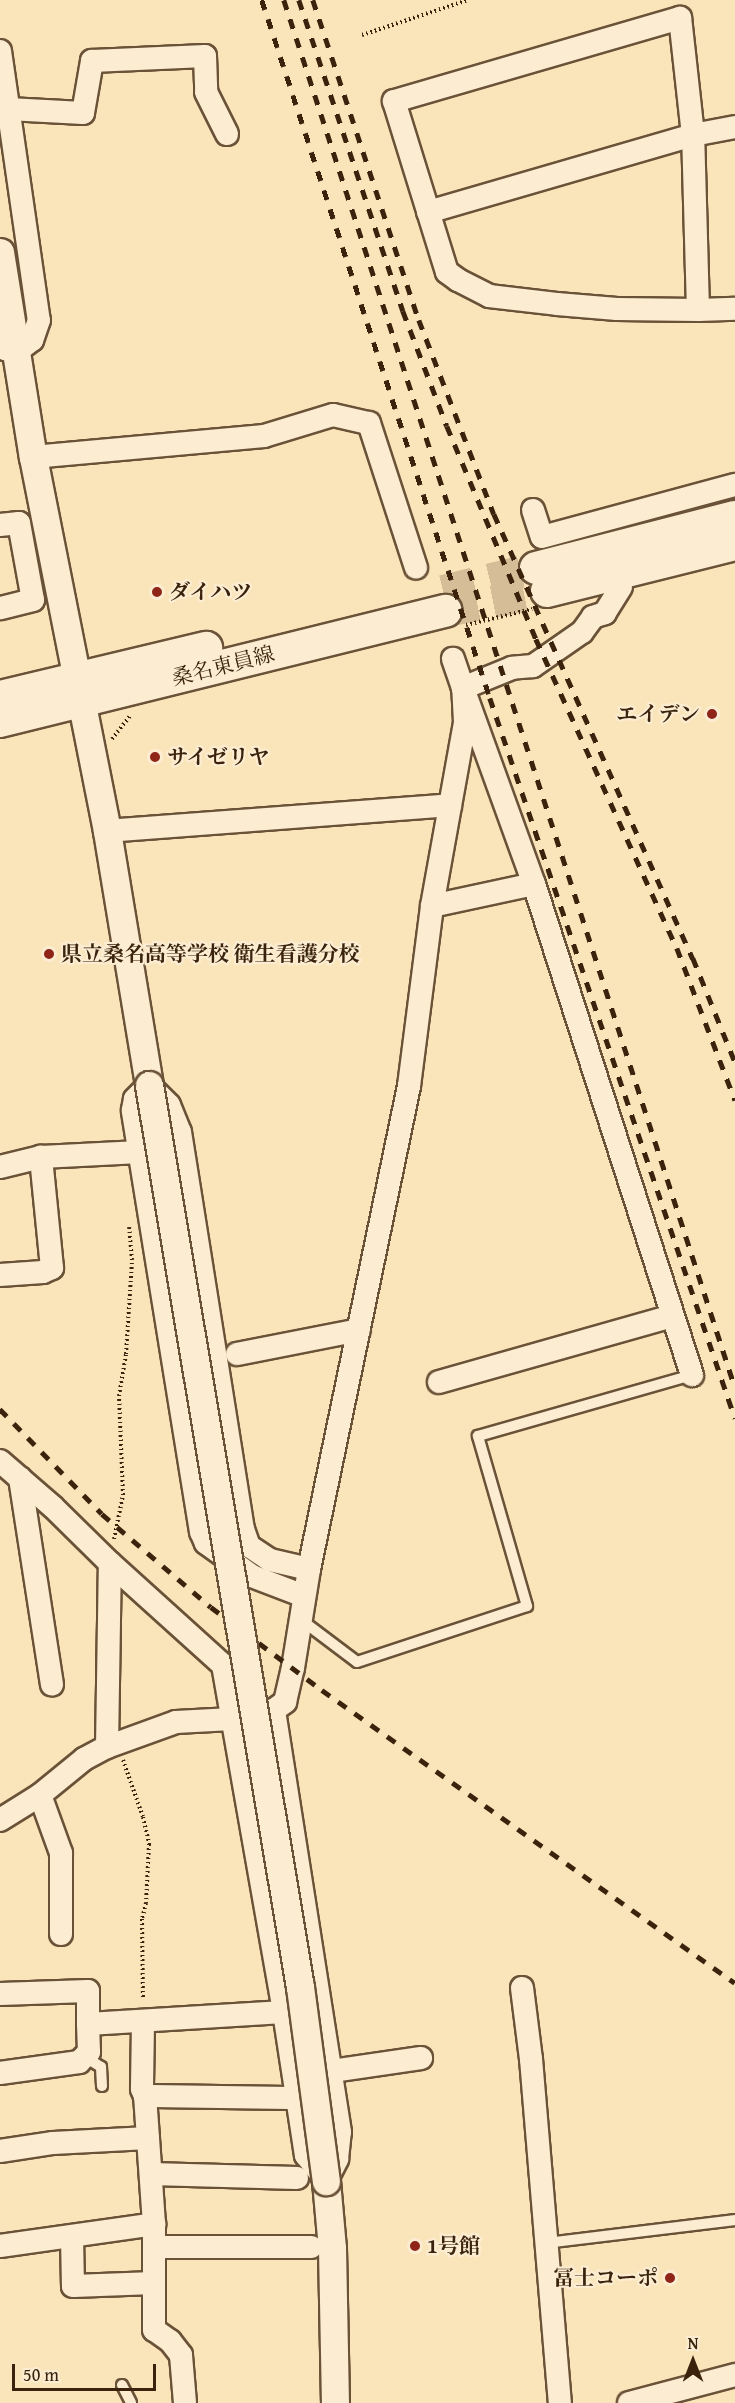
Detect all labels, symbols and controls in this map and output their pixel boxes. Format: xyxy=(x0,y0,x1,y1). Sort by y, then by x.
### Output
place label: ダイハツ xyxy=(169,579,253,605)
marker: ダイハツ xyxy=(150,585,164,599)
street label: 桑名東員線 xyxy=(169,641,277,691)
place label: エイデン xyxy=(616,701,700,727)
marker: エイデン xyxy=(705,707,719,721)
place label: サイゼリヤ xyxy=(167,744,272,770)
marker: サイゼリヤ xyxy=(148,750,162,764)
place label: 県立桑名高等学校 衛生看護分校 xyxy=(61,941,360,967)
marker: 県立桑名高等学校 衛生看護分校 xyxy=(42,947,56,961)
place label: 1号館 xyxy=(427,2233,480,2259)
marker: 1号館 xyxy=(408,2239,422,2253)
place label: 冨士コーポ xyxy=(553,2265,658,2291)
marker: 冨士コーポ xyxy=(663,2271,677,2285)
north arrow xyxy=(663,2331,723,2391)
text: N xyxy=(688,2331,698,2355)
scale bar xyxy=(15,2352,159,2390)
text: 50 m xyxy=(23,2361,59,2388)

